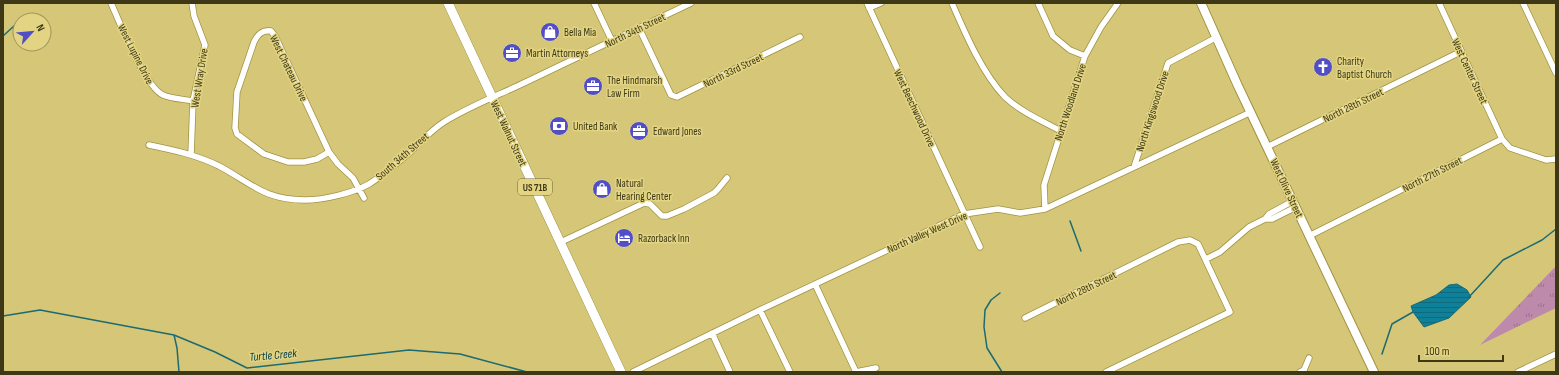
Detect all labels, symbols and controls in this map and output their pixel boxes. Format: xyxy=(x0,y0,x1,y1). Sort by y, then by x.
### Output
street label: North 34th Street xyxy=(603,10,668,51)
north arrow xyxy=(12,12,52,52)
shop icon: Bella Mia xyxy=(539,21,561,43)
text: N xyxy=(33,22,48,33)
street label: West Lupine Drive xyxy=(115,22,156,86)
place label: Bella Mia xyxy=(564,26,596,39)
street label: West Chateau Drive xyxy=(267,33,310,104)
street label: West Center Street xyxy=(1449,36,1491,107)
office icon: Martin Attorneys xyxy=(501,42,523,64)
place label: Martin Attorneys xyxy=(526,47,588,60)
street label: West Wray Drive xyxy=(188,48,211,109)
street label: North 33rd Street xyxy=(701,50,766,91)
place label: Charity Baptist Church xyxy=(1337,55,1392,81)
church icon: Charity Baptist Church xyxy=(1312,56,1334,78)
street label: North Woodland Drive xyxy=(1052,62,1089,142)
street label: West Beechwood Drive xyxy=(891,67,938,149)
street label: North Kingswood Drive xyxy=(1133,69,1172,153)
place label: The Hindmarsh Law Firm xyxy=(607,74,662,100)
office icon: The Hindmarsh Law Firm xyxy=(582,75,604,97)
street label: North 28th Street xyxy=(1321,85,1386,126)
street label: West Walnut Street xyxy=(488,98,530,169)
bank icon: United Bank xyxy=(548,115,570,137)
place label: United Bank xyxy=(573,120,618,133)
office icon: Edward Jones xyxy=(628,120,650,142)
place label: Edward Jones xyxy=(653,125,702,138)
street label: South 34th Street xyxy=(373,129,432,183)
street label: North 27th Street xyxy=(1400,154,1465,195)
street label: West Olive Street xyxy=(1267,157,1306,220)
place label: Natural Hearing Center xyxy=(616,177,672,203)
shop icon: Natural Hearing Center xyxy=(591,178,613,200)
road number: US 71B xyxy=(518,179,552,195)
street label: North Valley West Drive xyxy=(885,209,969,256)
hotel icon: Razorback Inn xyxy=(613,227,635,249)
place label: Razorback Inn xyxy=(638,232,690,245)
street label: North 28th Street xyxy=(1054,268,1119,309)
scale bar xyxy=(1419,337,1503,363)
text: 100 m xyxy=(1425,344,1450,359)
water label: Turtle Creek xyxy=(249,346,298,365)

